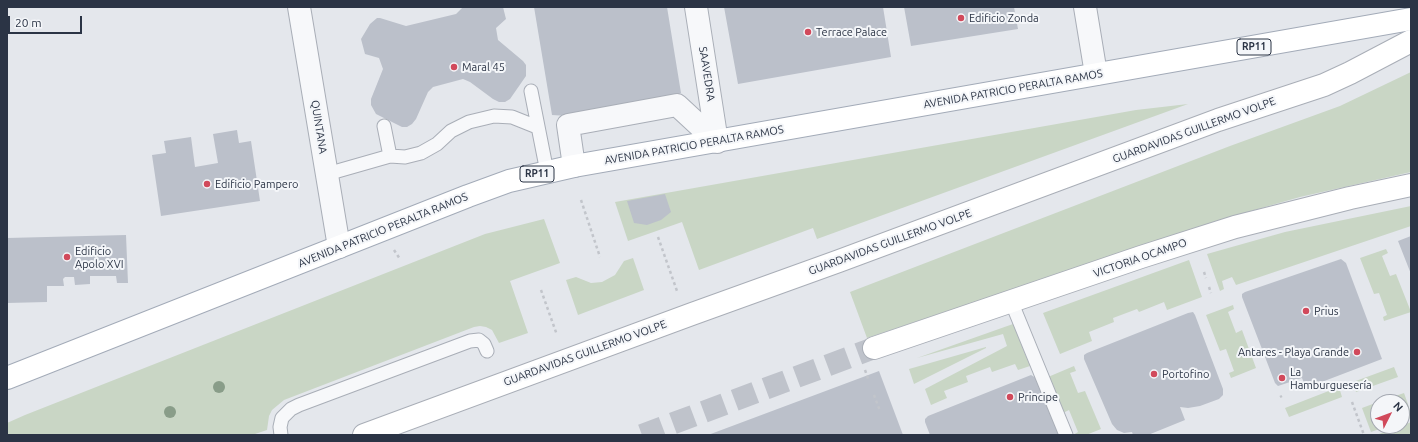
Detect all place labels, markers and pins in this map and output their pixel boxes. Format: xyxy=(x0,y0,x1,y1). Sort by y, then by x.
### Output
place label: Edificio Zonda xyxy=(969,11,1039,25)
marker: Edificio Zonda xyxy=(956,13,966,23)
place label: Terrace Palace xyxy=(816,25,887,39)
marker: Terrace Palace xyxy=(803,27,813,37)
place label: Maral 45 xyxy=(462,60,505,74)
marker: Maral 45 xyxy=(449,62,459,72)
place label: Edificio Pampero xyxy=(215,177,299,191)
marker: Edificio Pampero xyxy=(202,179,212,189)
place label: Edificio Apolo XVI xyxy=(75,244,124,270)
marker: Edificio Apolo XVI xyxy=(62,252,72,262)
place label: Prius xyxy=(1314,304,1338,318)
marker: Prius xyxy=(1301,306,1311,316)
place label: Antares - Playa Grande xyxy=(1238,345,1349,359)
marker: Antares - Playa Grande xyxy=(1352,347,1362,357)
place label: La Hamburguesería xyxy=(1290,365,1372,391)
place label: Portofino xyxy=(1162,367,1209,381)
marker: Portofino xyxy=(1149,369,1159,379)
marker: La Hamburguesería xyxy=(1277,373,1287,383)
place label: Principe xyxy=(1018,390,1058,404)
marker: Principe xyxy=(1005,392,1015,402)

